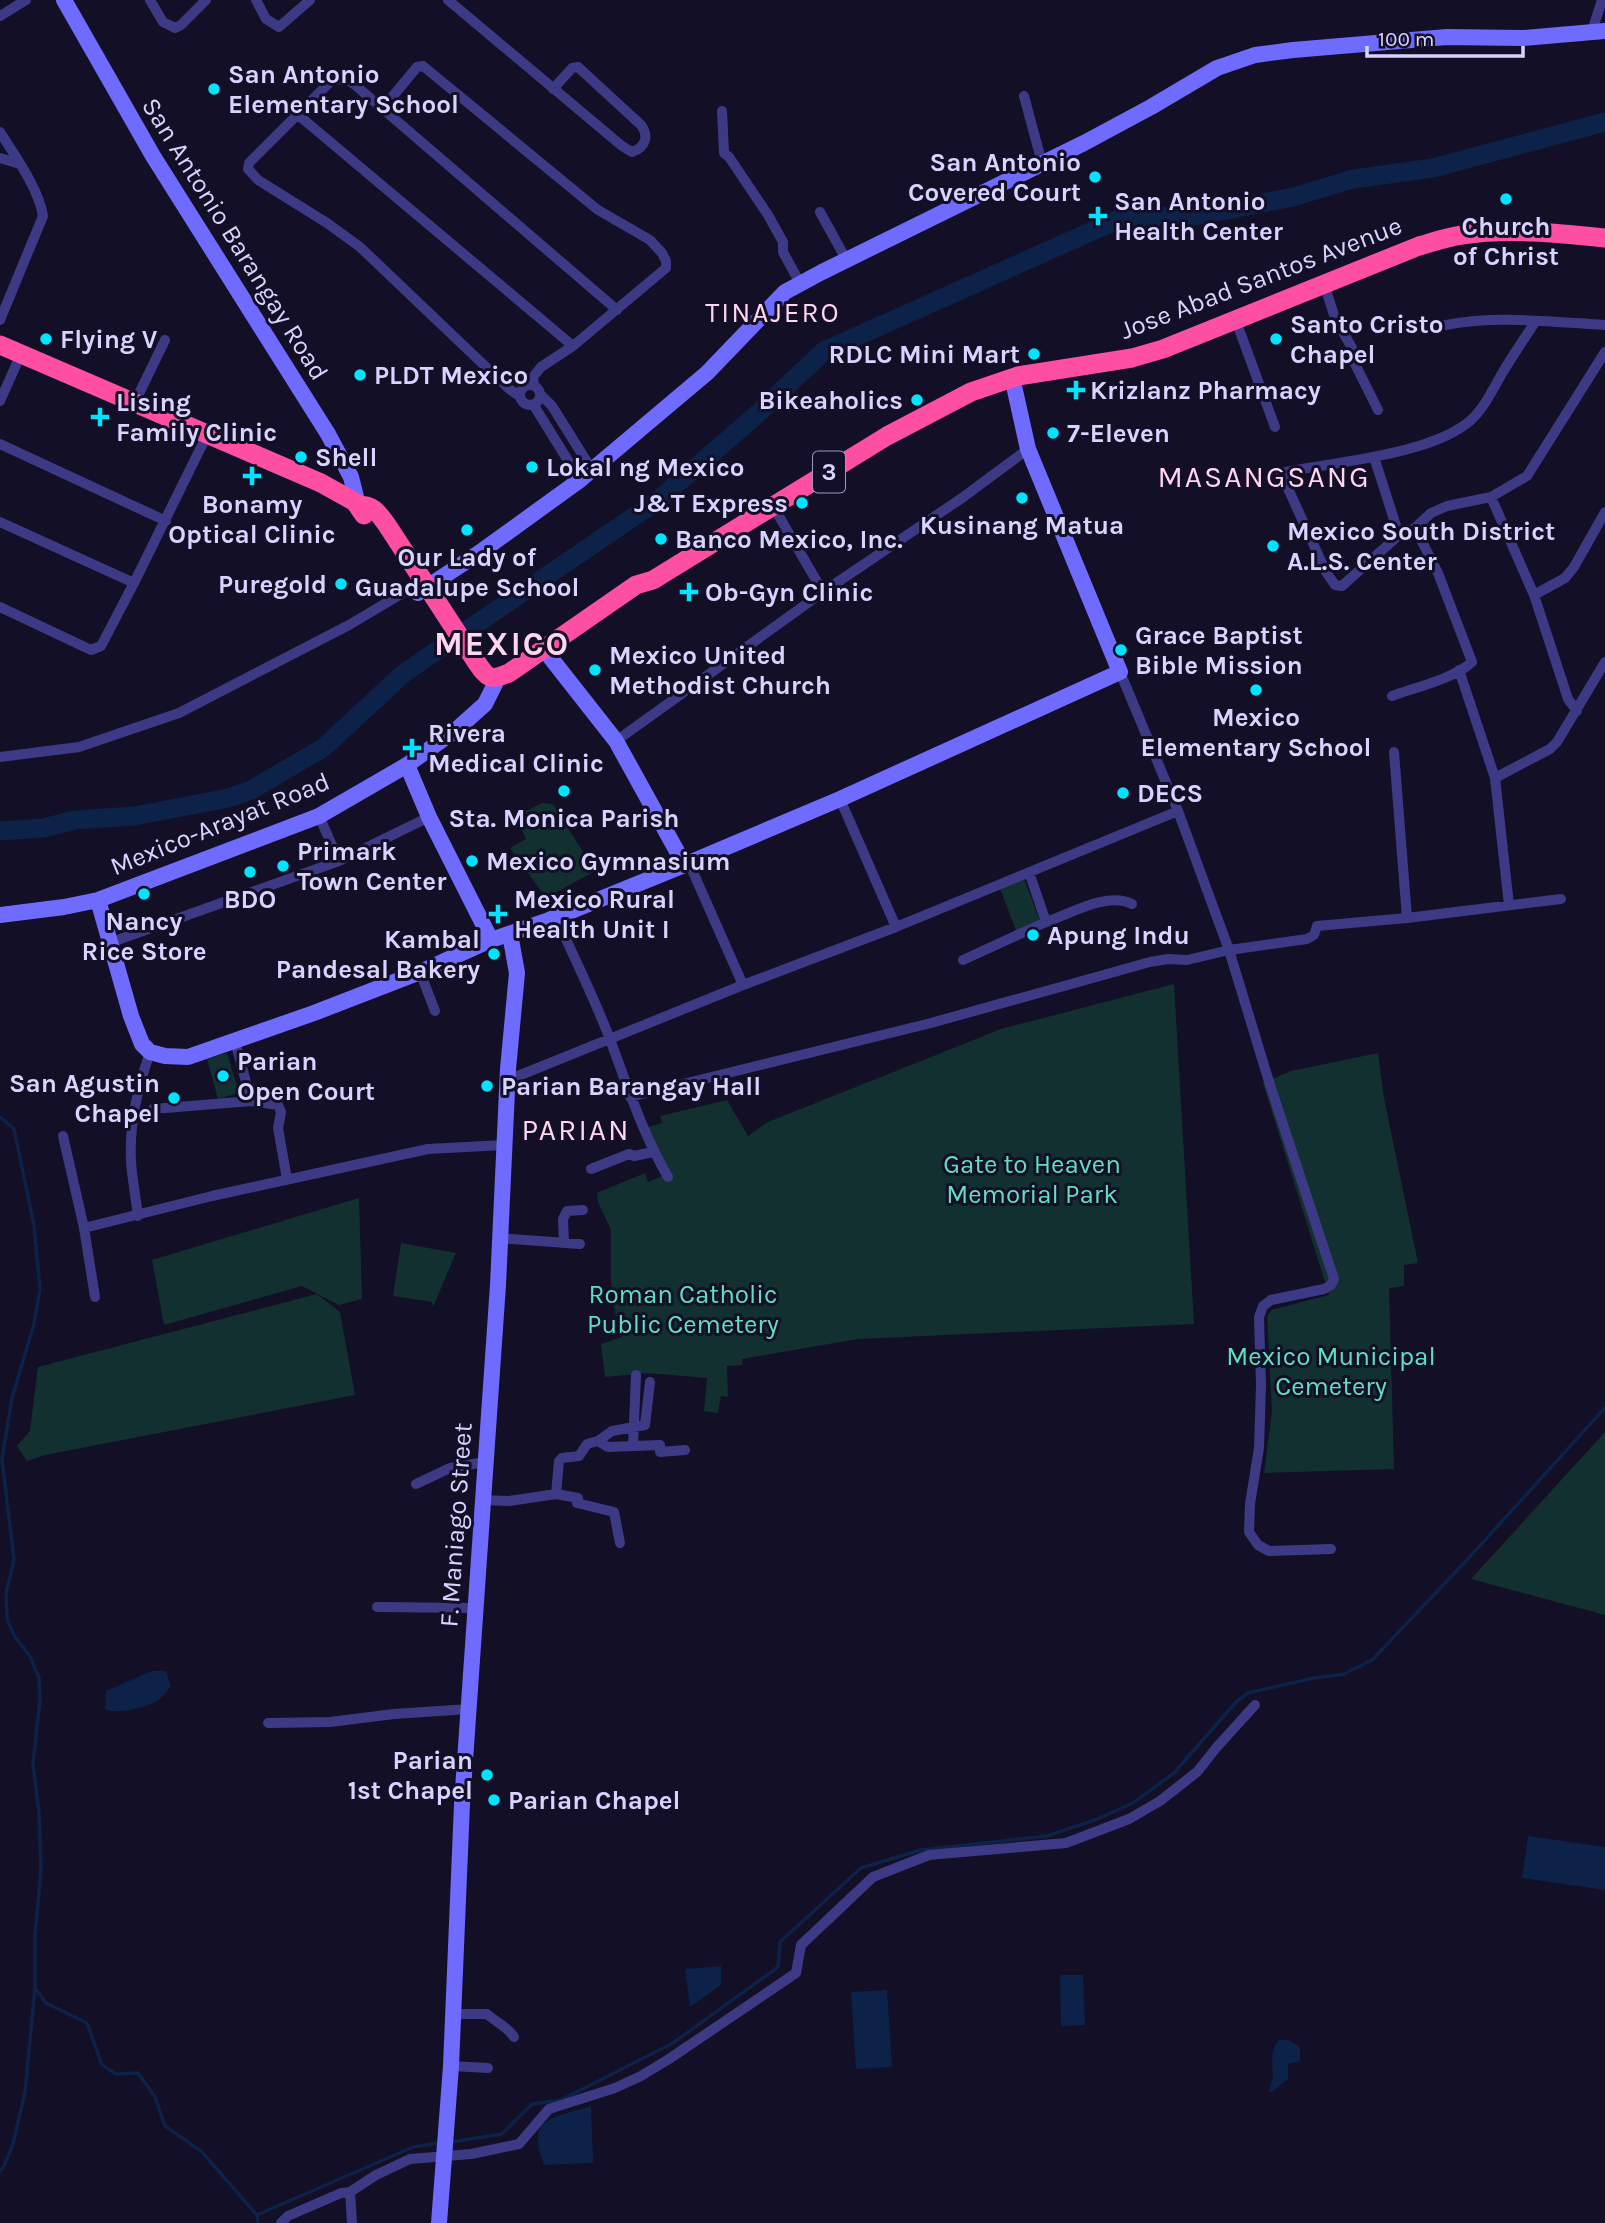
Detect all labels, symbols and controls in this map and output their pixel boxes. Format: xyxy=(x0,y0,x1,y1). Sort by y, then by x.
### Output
scale bar xyxy=(1367,14,1523,58)
text: 100 m xyxy=(1378,27,1435,51)
place label: San Antonio Elementary School xyxy=(228,59,459,120)
marker: San Antonio Elementary School xyxy=(206,81,222,97)
street label: San Antonio Barangay Road xyxy=(135,92,335,386)
place label: San Antonio Covered Court xyxy=(908,147,1081,208)
marker: San Antonio Covered Court xyxy=(1087,169,1103,185)
place label: San Antonio Health Center xyxy=(1114,186,1284,247)
marker: Church of Christ xyxy=(1498,191,1514,207)
marker: San Antonio Health Center xyxy=(1088,206,1108,226)
street label: Jose Abad Santos Avenue xyxy=(1116,210,1406,346)
place label: Church of Christ xyxy=(1453,211,1559,272)
district label: TINAJERO xyxy=(705,296,841,329)
place label: Santo Cristo Chapel xyxy=(1290,309,1443,370)
place label: Flying V xyxy=(60,324,158,355)
marker: Flying V xyxy=(38,331,54,347)
marker: Santo Cristo Chapel xyxy=(1268,331,1284,347)
place label: RDLC Mini Mart xyxy=(829,339,1020,370)
marker: RDLC Mini Mart xyxy=(1026,346,1042,362)
place label: PLDT Mexico xyxy=(374,360,528,391)
marker: PLDT Mexico xyxy=(352,367,368,383)
place label: Krizlanz Pharmacy xyxy=(1090,375,1321,406)
marker: Krizlanz Pharmacy xyxy=(1068,382,1084,398)
place label: Bikeaholics xyxy=(758,385,903,416)
place label: Lising Family Clinic xyxy=(116,387,277,448)
marker: Bikeaholics xyxy=(909,392,925,408)
marker: Lising Family Clinic xyxy=(90,407,110,427)
place label: 7-Eleven xyxy=(1067,418,1170,449)
marker: 7-Eleven xyxy=(1045,425,1061,441)
place label: Shell xyxy=(315,442,377,473)
marker: Shell xyxy=(293,449,309,465)
place label: Lokal ng Mexico xyxy=(546,452,744,483)
road number: 3 xyxy=(813,452,845,492)
marker: Lokal ng Mexico xyxy=(524,459,540,475)
district label: MASANGSANG xyxy=(1157,459,1371,495)
marker: Bonamy Optical Clinic xyxy=(242,466,262,486)
place label: J&T Express xyxy=(634,488,788,519)
place label: Bonamy Optical Clinic xyxy=(168,489,336,550)
marker: Kusinang Matua xyxy=(1014,490,1030,506)
marker: J&T Express xyxy=(794,495,810,511)
place label: Kusinang Matua xyxy=(920,510,1124,541)
place label: Mexico South District A.L.S. Center xyxy=(1287,516,1555,577)
marker: Our Lady of Guadalupe School xyxy=(459,522,475,538)
place label: Banco Mexico, Inc. xyxy=(675,524,903,555)
marker: Banco Mexico, Inc. xyxy=(653,531,669,547)
marker: Mexico South District A.L.S. Center xyxy=(1265,538,1281,554)
place label: Our Lady of Guadalupe School xyxy=(355,542,579,603)
place label: Puregold xyxy=(218,569,327,600)
marker: Puregold xyxy=(333,576,349,592)
place label: Ob-Gyn Clinic xyxy=(705,577,873,608)
marker: Ob-Gyn Clinic xyxy=(679,582,699,602)
place label: Grace Baptist Bible Mission xyxy=(1135,620,1303,681)
district label: MEXICO xyxy=(434,625,570,663)
place label: Mexico United Methodist Church xyxy=(609,640,831,701)
marker: Grace Baptist Bible Mission xyxy=(1113,642,1129,658)
marker: Mexico United Methodist Church xyxy=(587,662,603,678)
marker: Mexico Elementary School xyxy=(1248,682,1264,698)
place label: Mexico Elementary School xyxy=(1141,702,1371,763)
place label: Rivera Medical Clinic xyxy=(428,718,604,779)
marker: Rivera Medical Clinic xyxy=(402,738,422,758)
street label: Mexico-Arayat Road xyxy=(106,766,334,882)
place label: DECS xyxy=(1137,778,1203,809)
marker: Sta. Monica Parish xyxy=(556,783,572,799)
marker: DECS xyxy=(1115,785,1131,801)
place label: Sta. Monica Parish xyxy=(449,803,679,834)
place label: Primark Town Center xyxy=(297,836,447,897)
place label: Mexico Gymnasium xyxy=(486,846,731,877)
marker: Mexico Gymnasium xyxy=(464,853,480,869)
marker: Primark Town Center xyxy=(275,858,291,874)
marker: BDO xyxy=(242,864,258,880)
place label: BDO xyxy=(224,884,276,915)
place label: Mexico Rural Health Unit I xyxy=(514,884,675,945)
marker: Nancy Rice Store xyxy=(136,886,152,902)
marker: Mexico Rural Health Unit I xyxy=(488,904,508,924)
place label: Nancy Rice Store xyxy=(82,906,206,967)
place label: Apung Indu xyxy=(1047,920,1190,951)
place label: Kambal Pandesal Bakery xyxy=(276,924,480,985)
marker: Apung Indu xyxy=(1025,927,1041,943)
marker: Kambal Pandesal Bakery xyxy=(486,946,502,962)
place label: Parian Open Court xyxy=(237,1046,375,1107)
place label: San Agustin Chapel xyxy=(9,1068,160,1129)
marker: Parian Open Court xyxy=(215,1068,231,1084)
place label: Parian Barangay Hall xyxy=(501,1071,761,1102)
marker: Parian Barangay Hall xyxy=(479,1078,495,1094)
marker: San Agustin Chapel xyxy=(166,1090,182,1106)
district label: PARIAN xyxy=(521,1112,631,1148)
park label: Gate to Heaven Memorial Park xyxy=(943,1149,1121,1210)
park label: Roman Catholic Public Cemetery xyxy=(587,1279,779,1340)
park label: Mexico Municipal Cemetery xyxy=(1226,1341,1436,1402)
street label: F. Maniago Street xyxy=(433,1421,479,1628)
place label: Parian 1st Chapel xyxy=(348,1745,473,1806)
marker: Parian 1st Chapel xyxy=(479,1767,495,1783)
place label: Parian Chapel xyxy=(508,1785,680,1816)
marker: Parian Chapel xyxy=(486,1792,502,1808)

